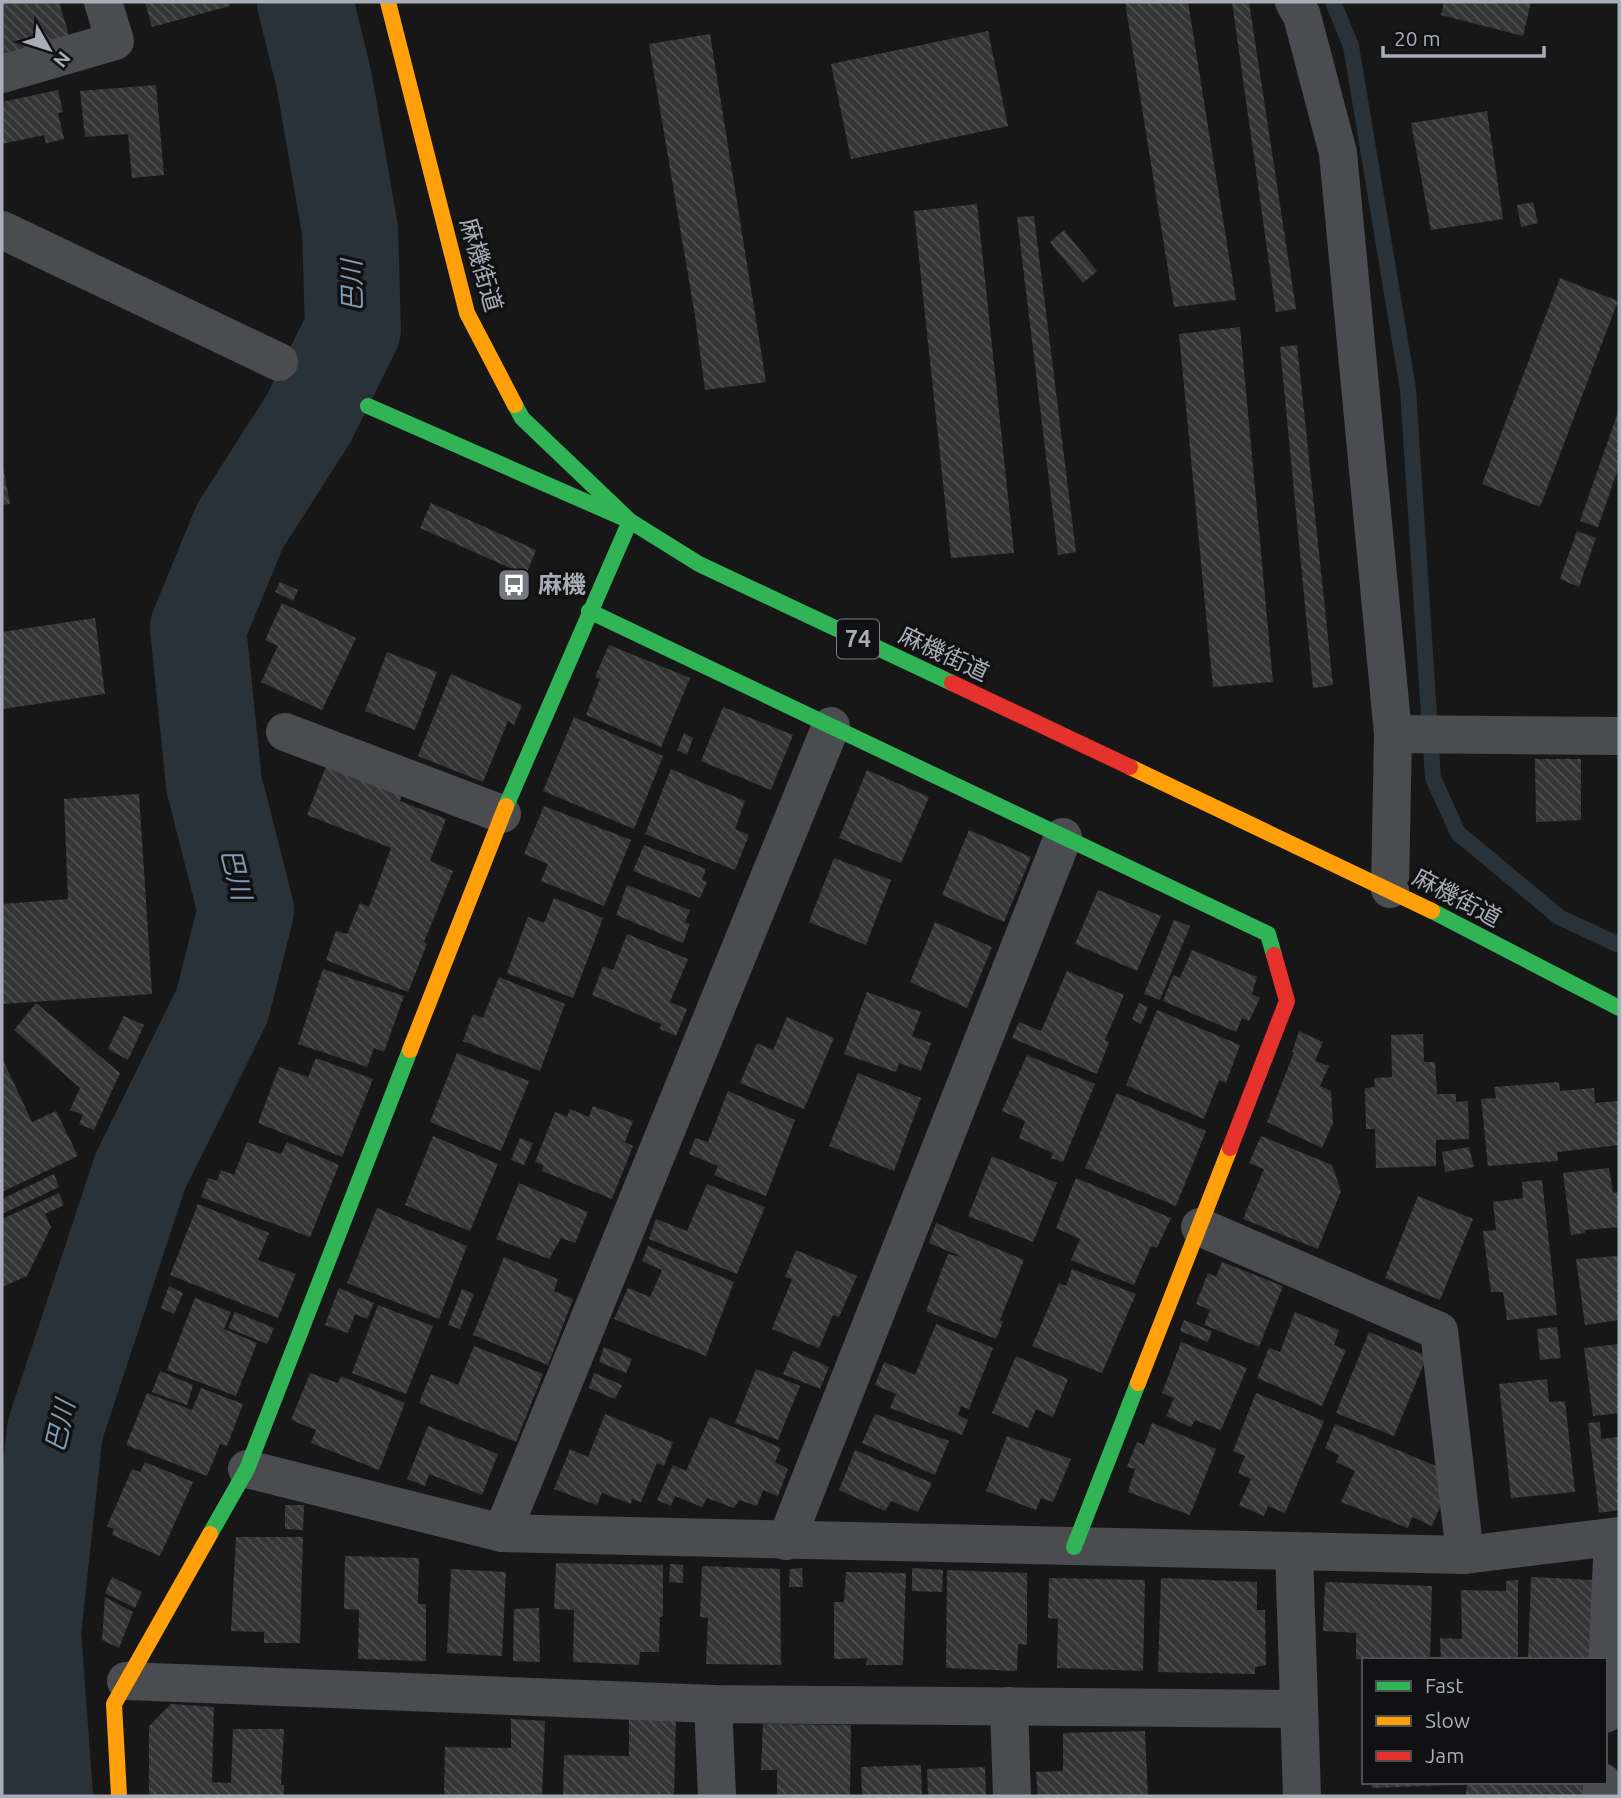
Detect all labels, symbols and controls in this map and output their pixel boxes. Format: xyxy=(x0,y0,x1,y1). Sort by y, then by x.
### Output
north arrow xyxy=(14,14,84,84)
scale bar xyxy=(1383,14,1544,58)
text: 20 m xyxy=(1394,26,1441,50)
text: N xyxy=(49,47,75,72)
street label: 麻機街道 xyxy=(455,215,508,315)
water label: 巴川 xyxy=(336,257,366,312)
bus stop icon: 麻機 xyxy=(495,566,533,604)
place label: 麻機 xyxy=(538,571,586,598)
road number: 74 xyxy=(837,620,879,659)
street label: 麻機街道 xyxy=(895,621,993,686)
water label: 巴川 xyxy=(216,845,258,906)
street label: 麻機街道 xyxy=(1409,863,1506,932)
water label: 巴川 xyxy=(40,1394,80,1454)
legend xyxy=(1362,1658,1607,1784)
text: Fast xyxy=(1425,1673,1463,1697)
text: Slow xyxy=(1425,1708,1470,1732)
text: Jam xyxy=(1425,1743,1464,1767)

